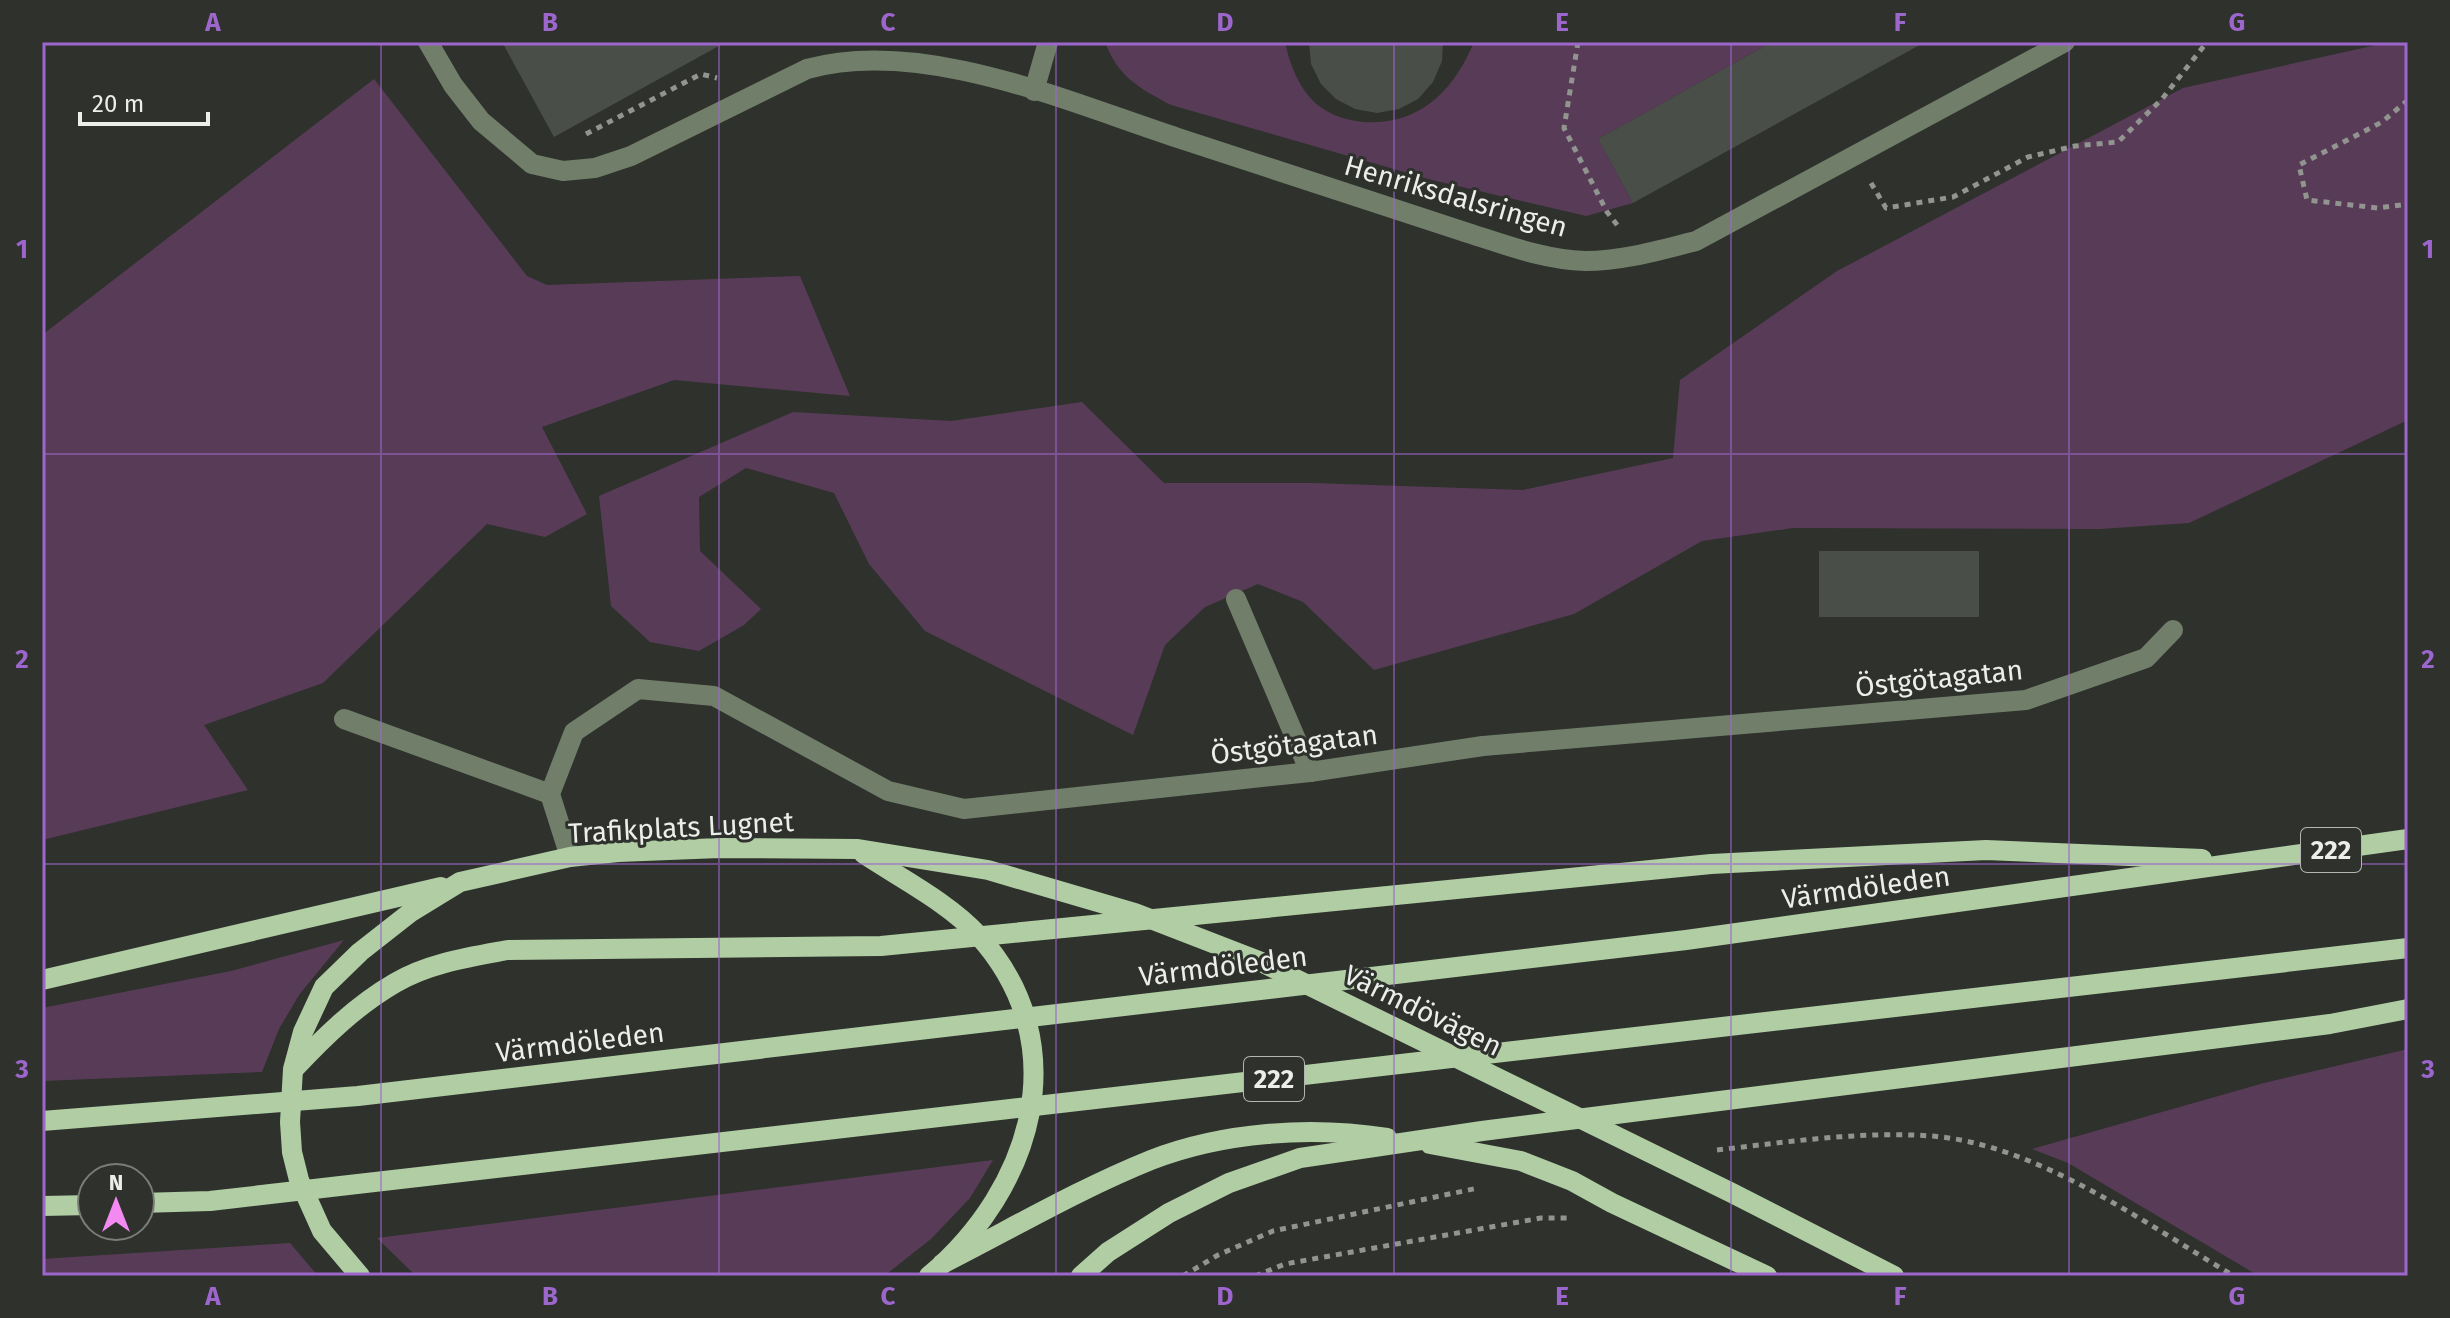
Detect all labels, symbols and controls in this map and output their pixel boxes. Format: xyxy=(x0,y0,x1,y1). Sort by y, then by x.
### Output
text: A xyxy=(204,7,221,38)
text: B xyxy=(542,7,558,38)
text: C xyxy=(881,7,896,38)
text: D xyxy=(1217,7,1234,38)
text: E xyxy=(1555,7,1569,38)
text: F xyxy=(1894,7,1907,38)
text: G xyxy=(2229,7,2245,38)
scale bar xyxy=(80,76,208,126)
text: 20 m xyxy=(92,90,144,118)
street label: Henriksdalsringen xyxy=(1340,149,1571,244)
text: 1 xyxy=(16,234,28,265)
text: 1 xyxy=(2422,234,2434,265)
text: 2 xyxy=(15,644,29,675)
text: 2 xyxy=(2421,644,2435,675)
street label: Östgötagatan xyxy=(1854,653,2024,704)
street label: Östgötagatan xyxy=(1209,718,1380,771)
street label: Trafikplats Lugnet xyxy=(567,805,796,850)
road number: 222 xyxy=(2301,828,2361,872)
street label: Värmdöleden xyxy=(1780,859,1952,916)
street label: Värmdöleden xyxy=(1137,940,1309,993)
street label: Värmdövägen xyxy=(1338,958,1507,1063)
street label: Värmdöleden xyxy=(494,1016,666,1069)
text: 3 xyxy=(14,1054,29,1085)
text: 3 xyxy=(2420,1054,2435,1085)
road number: 222 xyxy=(1244,1057,1304,1101)
north arrow xyxy=(76,1162,156,1242)
text: N xyxy=(109,1169,123,1196)
text: A xyxy=(204,1281,221,1312)
text: B xyxy=(542,1281,558,1312)
text: C xyxy=(881,1281,896,1312)
text: D xyxy=(1217,1281,1234,1312)
text: E xyxy=(1555,1281,1569,1312)
text: F xyxy=(1894,1281,1907,1312)
text: G xyxy=(2229,1281,2245,1312)

